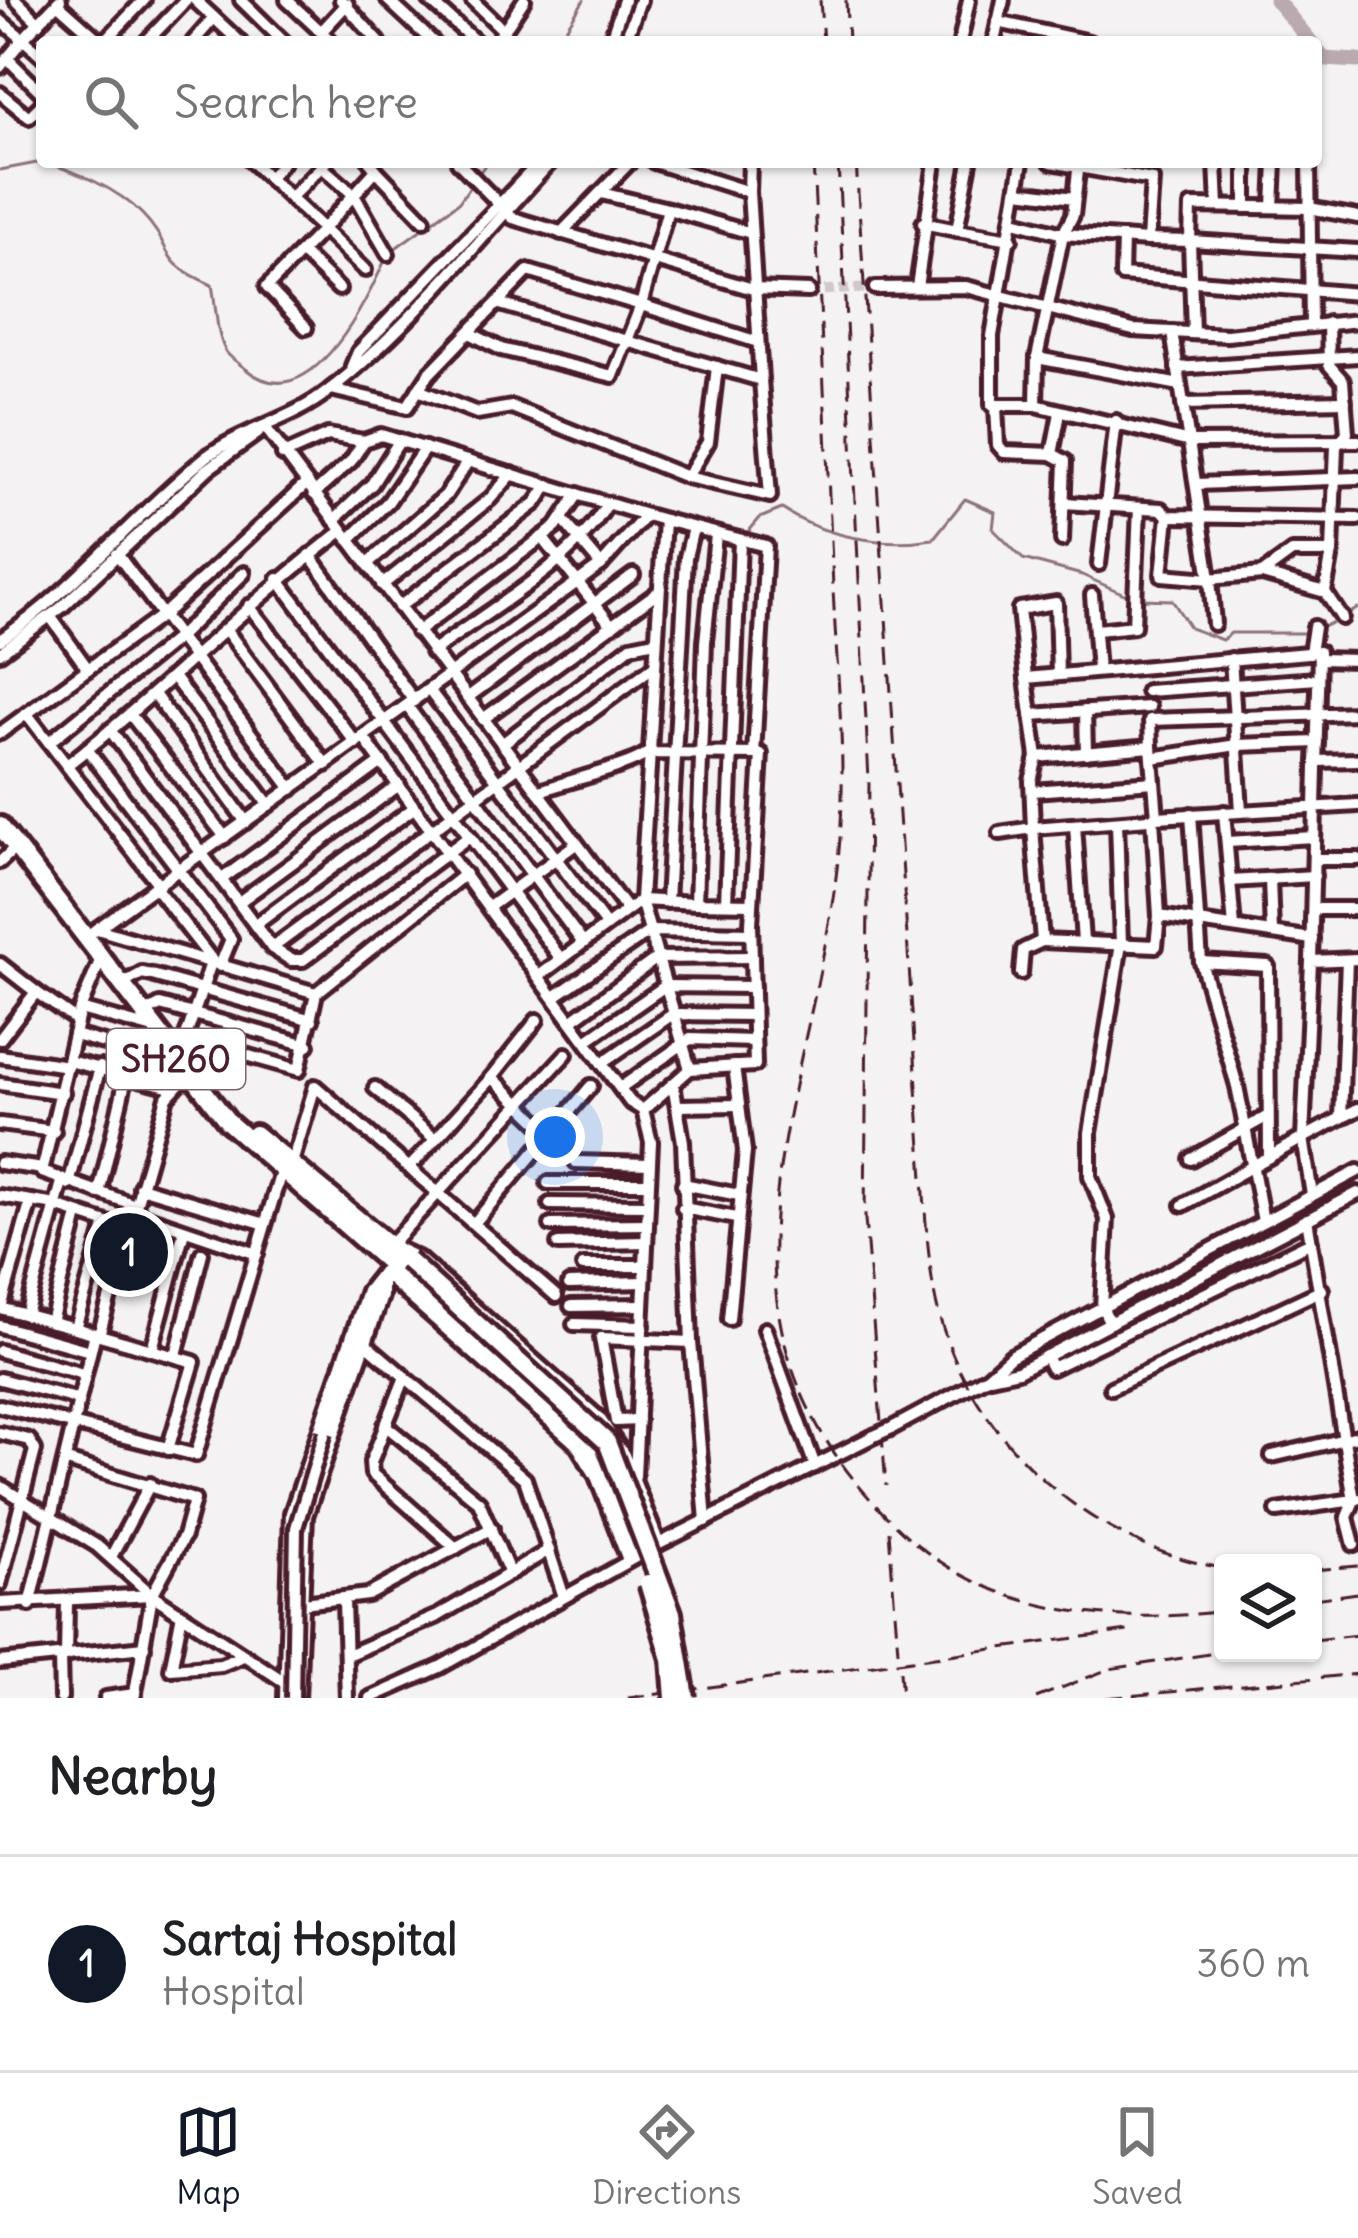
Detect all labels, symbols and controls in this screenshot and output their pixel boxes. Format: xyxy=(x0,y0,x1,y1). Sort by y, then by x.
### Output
search box xyxy=(36,36,1322,168)
icon: search xyxy=(78,69,144,135)
text: Search here xyxy=(174,74,418,130)
road number: SH260 xyxy=(107,1029,245,1089)
your location xyxy=(525,1107,585,1167)
pin: 1 xyxy=(90,1207,168,1297)
map controls xyxy=(1214,1554,1322,1662)
button: layers xyxy=(1214,1554,1322,1662)
text: Nearby xyxy=(48,1744,217,1808)
text: Sartaj Hospital xyxy=(162,1911,457,1967)
text: 1 xyxy=(79,1939,95,1988)
text: 360 m xyxy=(1196,1939,1310,1988)
text: Hospital xyxy=(162,1967,305,2016)
tab: Map xyxy=(175,2099,241,2213)
tab: Directions xyxy=(592,2099,741,2213)
tab: Saved xyxy=(1092,2099,1183,2213)

